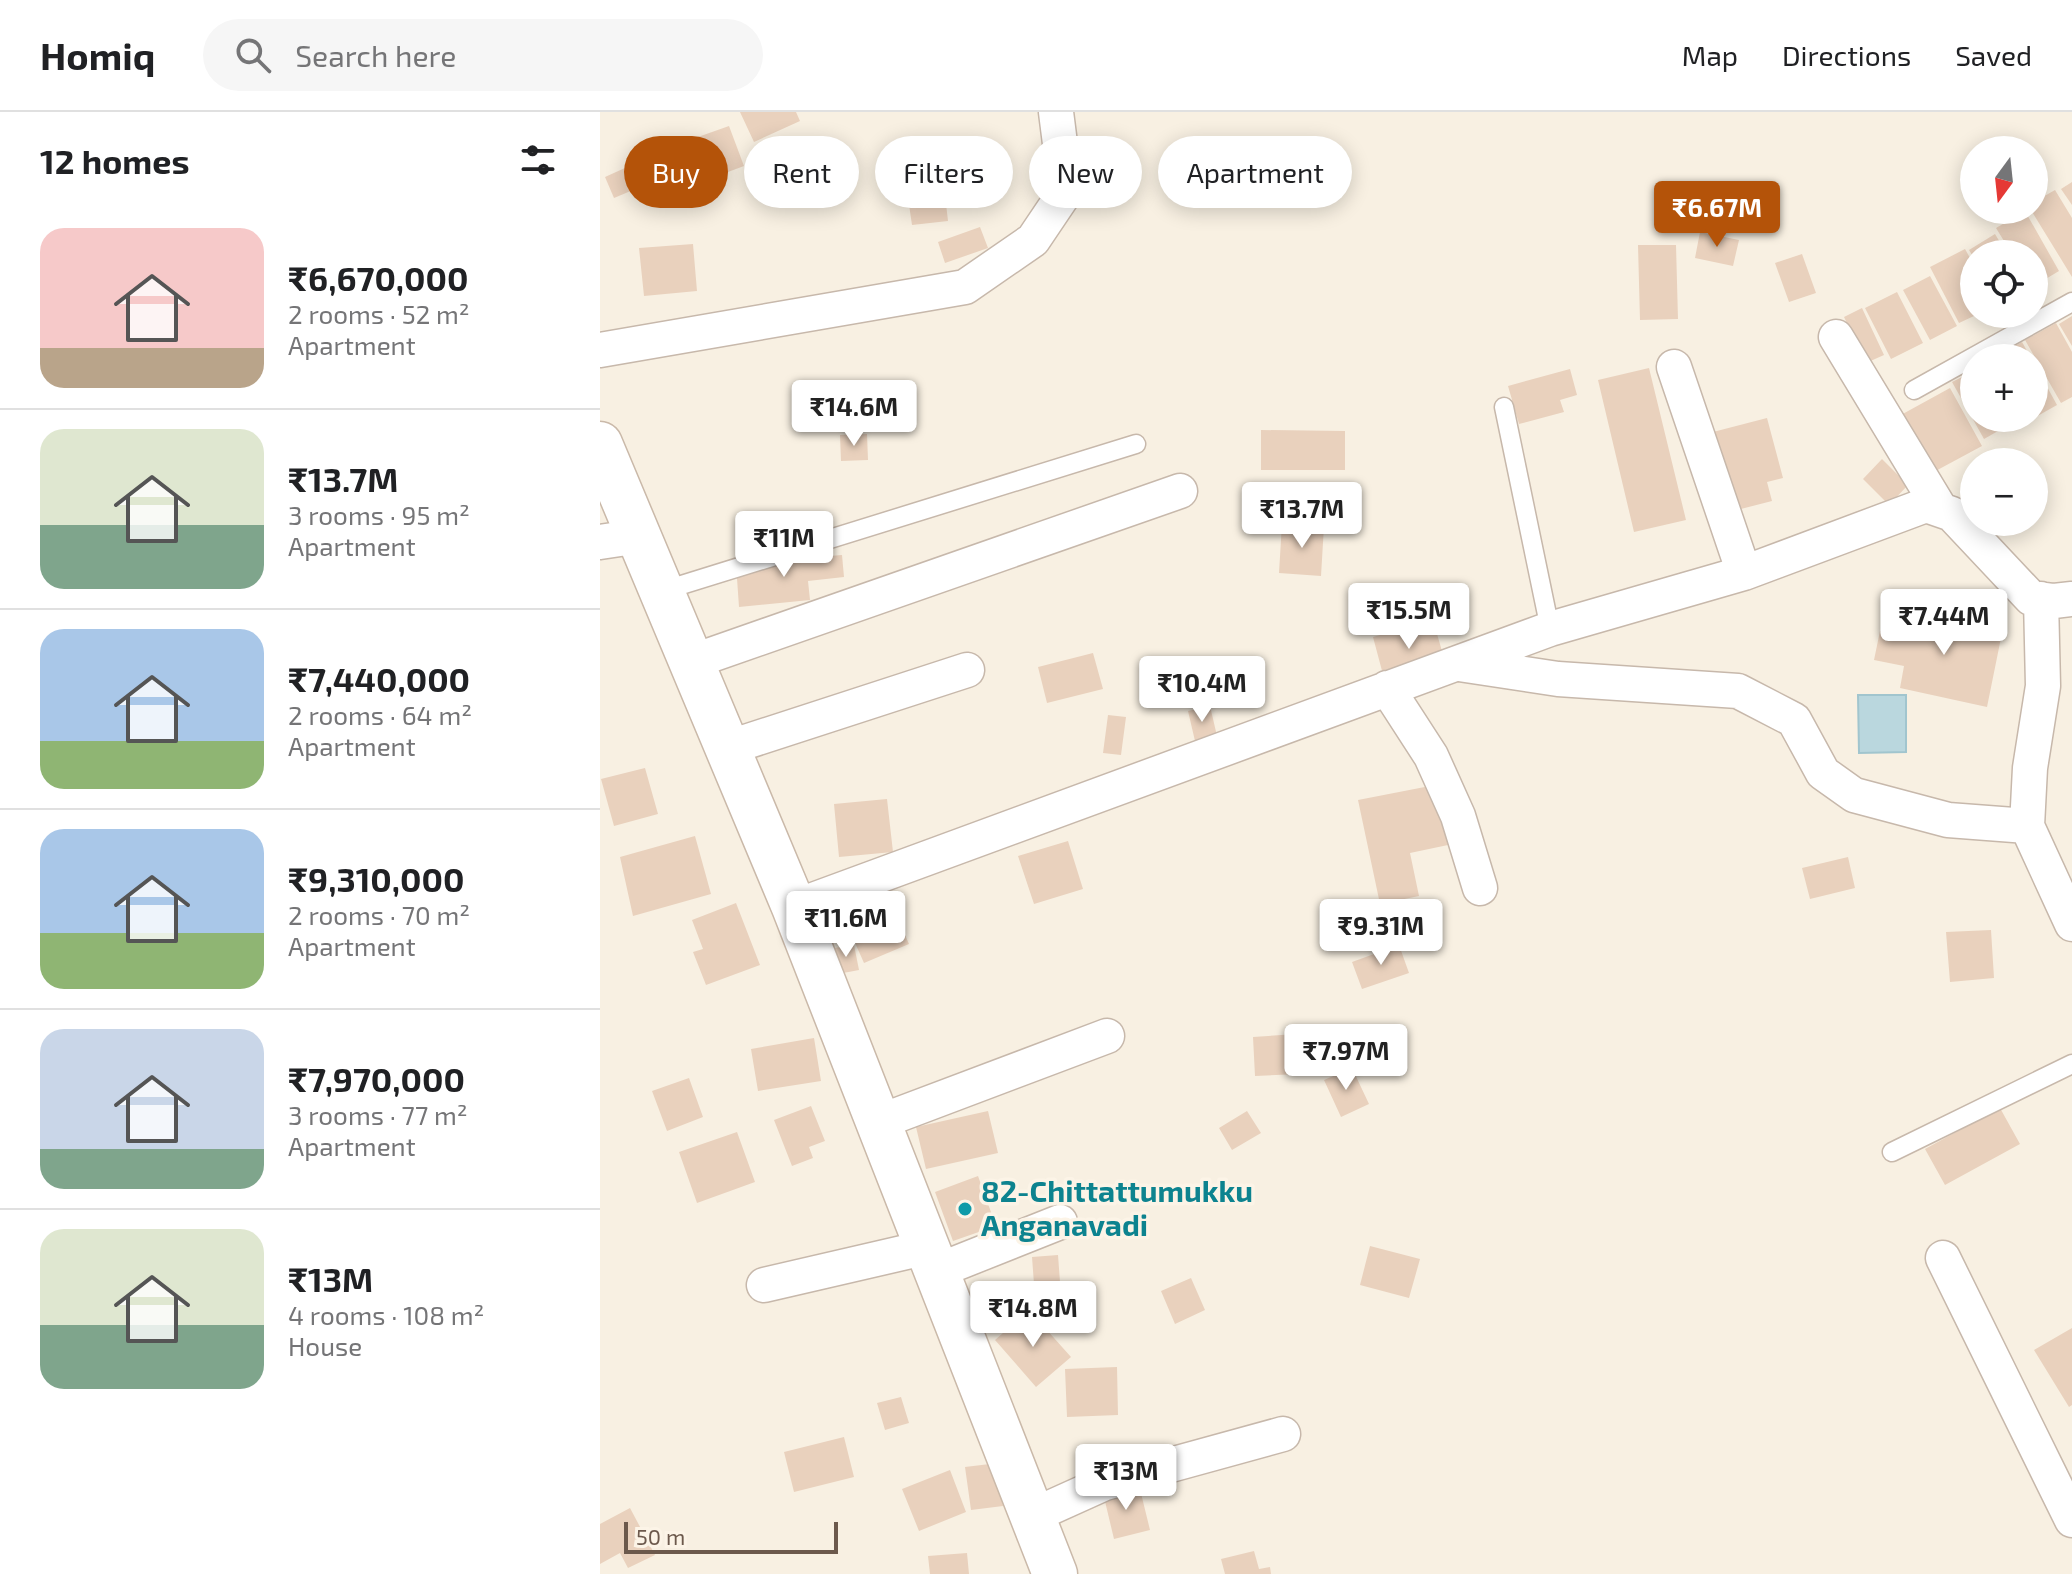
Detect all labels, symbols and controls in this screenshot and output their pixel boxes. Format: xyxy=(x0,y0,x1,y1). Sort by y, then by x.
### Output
search box xyxy=(203,19,763,91)
text: Homiq xyxy=(40,32,155,78)
icon: search xyxy=(231,33,275,77)
text: Search here xyxy=(295,37,456,73)
text: Map xyxy=(1682,38,1738,72)
text: Directions xyxy=(1782,38,1911,72)
text: Saved xyxy=(1955,38,2032,72)
chip: Buy xyxy=(624,136,728,208)
chip: Rent xyxy=(744,136,859,208)
chip: Filters xyxy=(875,136,1013,208)
chip: New xyxy=(1029,136,1142,208)
chip: Apartment xyxy=(1158,136,1352,208)
north arrow xyxy=(1960,136,2048,224)
map controls xyxy=(1960,136,2048,536)
icon: filters xyxy=(516,138,560,182)
text: 12 homes xyxy=(40,140,189,181)
pin: ₹6.67M xyxy=(1652,181,1782,249)
text: ₹6.67M xyxy=(1672,191,1762,222)
button: locate xyxy=(1960,240,2048,328)
text: ₹6,670,000 xyxy=(288,257,468,298)
icon: home xyxy=(104,260,200,356)
text: 2 rooms · 52 m² xyxy=(288,298,470,329)
text: Apartment xyxy=(288,329,416,360)
button: + xyxy=(1960,344,2048,432)
pin: ₹14.6M xyxy=(789,380,919,448)
text: ₹14.6M xyxy=(810,390,898,421)
button: − xyxy=(1960,448,2048,536)
text: ₹13.7M xyxy=(288,458,398,499)
icon: home xyxy=(104,461,200,557)
pin: ₹13.7M xyxy=(1237,482,1367,550)
text: ₹13.7M xyxy=(1260,492,1344,523)
text: 3 rooms · 95 m² xyxy=(288,499,470,530)
pin: ₹11M xyxy=(737,511,831,579)
text: ₹11M xyxy=(753,521,815,552)
text: Apartment xyxy=(288,530,416,561)
pin: ₹15.5M xyxy=(1344,583,1474,651)
pin: ₹7.44M xyxy=(1879,589,2009,657)
text: ₹15.5M xyxy=(1366,593,1452,624)
text: ₹7.44M xyxy=(1898,599,1990,630)
pin: ₹10.4M xyxy=(1137,656,1267,724)
text: ₹7,440,000 xyxy=(288,658,470,699)
icon: home xyxy=(104,661,200,757)
text: ₹10.4M xyxy=(1157,666,1247,697)
text: 2 rooms · 64 m² xyxy=(288,699,472,730)
text: Apartment xyxy=(288,730,416,761)
text: ₹9,310,000 xyxy=(288,858,464,899)
icon: home xyxy=(104,861,200,957)
pin: ₹11.6M xyxy=(781,891,911,959)
text: 2 rooms · 70 m² xyxy=(288,899,470,930)
pin: ₹9.31M xyxy=(1316,899,1446,967)
text: ₹11.6M xyxy=(804,901,888,932)
text: ₹9.31M xyxy=(1338,909,1424,940)
text: Apartment xyxy=(288,930,416,961)
pin: ₹7.97M xyxy=(1281,1024,1411,1092)
text: ₹7.97M xyxy=(1302,1034,1390,1065)
text: ₹7,970,000 xyxy=(288,1058,465,1099)
icon: home xyxy=(104,1061,200,1157)
text: 3 rooms · 77 m² xyxy=(288,1099,468,1130)
text: Apartment xyxy=(288,1130,416,1161)
place label: 82-Chittattumukku Anganavadi xyxy=(981,1172,1253,1242)
marker: 82-Chittattumukku Anganavadi xyxy=(956,1200,974,1218)
text: ₹13M xyxy=(288,1258,373,1299)
icon: home xyxy=(104,1261,200,1357)
pin: ₹14.8M xyxy=(968,1281,1098,1349)
text: ₹14.8M xyxy=(988,1291,1078,1322)
text: 4 rooms · 108 m² xyxy=(288,1299,484,1330)
text: House xyxy=(288,1330,362,1361)
pin: ₹13M xyxy=(1079,1444,1173,1512)
text: ₹13M xyxy=(1093,1454,1159,1485)
scale bar xyxy=(624,1518,838,1554)
text: 50 m xyxy=(636,1523,685,1549)

